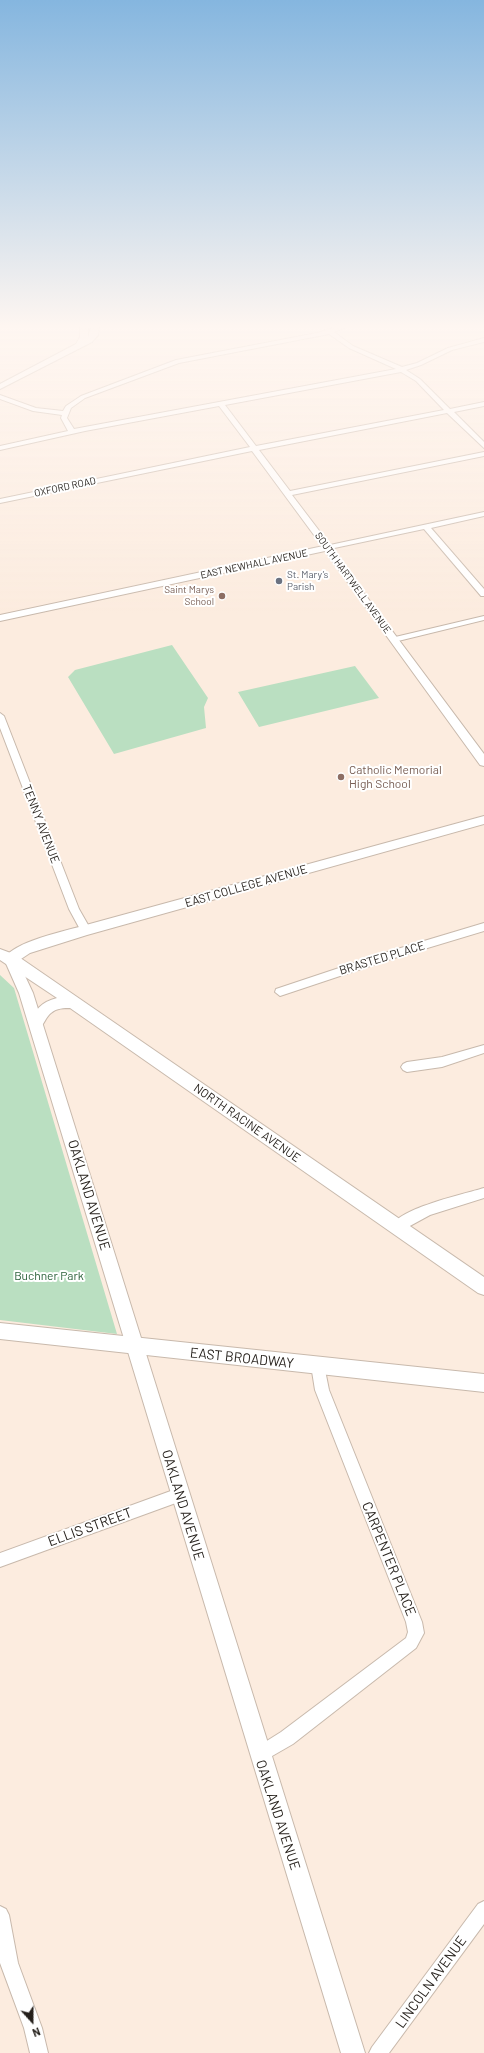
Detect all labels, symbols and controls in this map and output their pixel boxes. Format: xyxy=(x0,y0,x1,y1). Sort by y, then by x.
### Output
street label: OXFORD ROAD xyxy=(33,475,97,499)
street label: SOUTH HARTWELL AVENUE xyxy=(312,530,394,636)
street label: EAST NEWHALL AVENUE xyxy=(199,547,309,581)
place label: St. Mary’s Parish xyxy=(287,569,328,592)
marker: St. Mary’s Parish xyxy=(274,576,284,586)
place label: Saint Marys School xyxy=(164,584,214,608)
marker: Saint Marys School xyxy=(217,591,227,601)
place label: Catholic Memorial High School xyxy=(349,763,442,791)
marker: Catholic Memorial High School xyxy=(336,772,346,782)
street label: TENNY AVENUE xyxy=(19,783,63,865)
street label: EAST COLLEGE AVENUE xyxy=(183,862,309,910)
street label: BRASTED PLACE xyxy=(337,938,427,978)
street label: NORTH RACINE AVENUE xyxy=(191,1081,303,1165)
street label: OAKLAND AVENUE xyxy=(64,1138,114,1252)
park label: Buchner Park xyxy=(14,1269,84,1283)
street label: EAST BROADWAY xyxy=(189,1344,295,1372)
street label: OAKLAND AVENUE xyxy=(158,1448,208,1562)
street label: CARPENTER PLACE xyxy=(358,1499,420,1619)
street label: ELLIS STREET xyxy=(46,1504,134,1550)
street label: OAKLAND AVENUE xyxy=(252,1758,304,1872)
street label: LINCOLN AVENUE xyxy=(392,1933,470,2031)
north arrow xyxy=(12,2001,52,2041)
text: N xyxy=(31,2025,42,2040)

